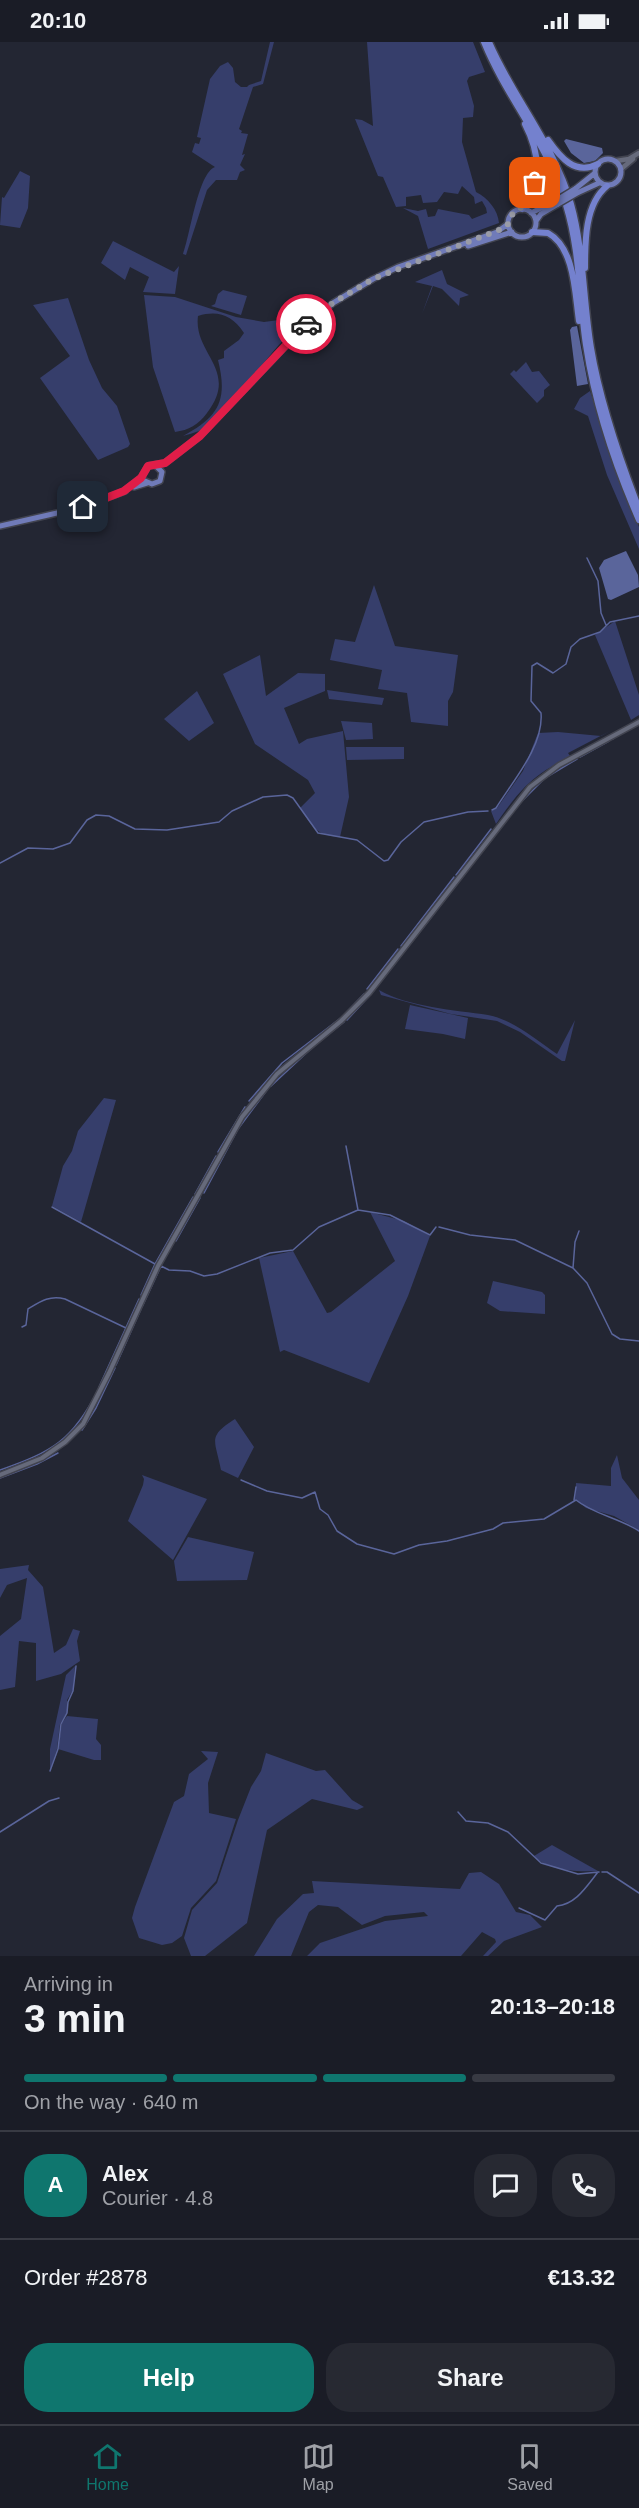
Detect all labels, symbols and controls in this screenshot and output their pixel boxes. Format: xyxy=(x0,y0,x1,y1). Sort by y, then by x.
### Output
text: 20:10 xyxy=(30,8,86,33)
pin xyxy=(509,157,560,208)
icon: bag xyxy=(518,166,551,199)
courier xyxy=(276,294,336,354)
icon: car xyxy=(290,308,323,341)
pin xyxy=(57,481,108,532)
icon: home xyxy=(66,490,99,523)
text: Arriving in xyxy=(24,1973,113,1995)
text: 20:13–20:18 xyxy=(490,1994,615,2019)
text: 3 min xyxy=(24,1997,126,2040)
text: On the way · 640 m xyxy=(24,2091,199,2113)
button: chat xyxy=(474,2154,537,2217)
button: phone xyxy=(552,2154,615,2217)
text: Alex xyxy=(102,2161,148,2186)
text: A xyxy=(48,2172,63,2197)
text: Courier · 4.8 xyxy=(102,2187,213,2209)
text: Order #2878 xyxy=(24,2265,148,2290)
text: €13.32 xyxy=(548,2265,615,2290)
button: Help xyxy=(24,2343,314,2412)
button: Share xyxy=(326,2343,615,2412)
tab: Home xyxy=(86,2440,129,2494)
tab: Map xyxy=(302,2440,335,2494)
tab: Saved xyxy=(507,2440,553,2494)

